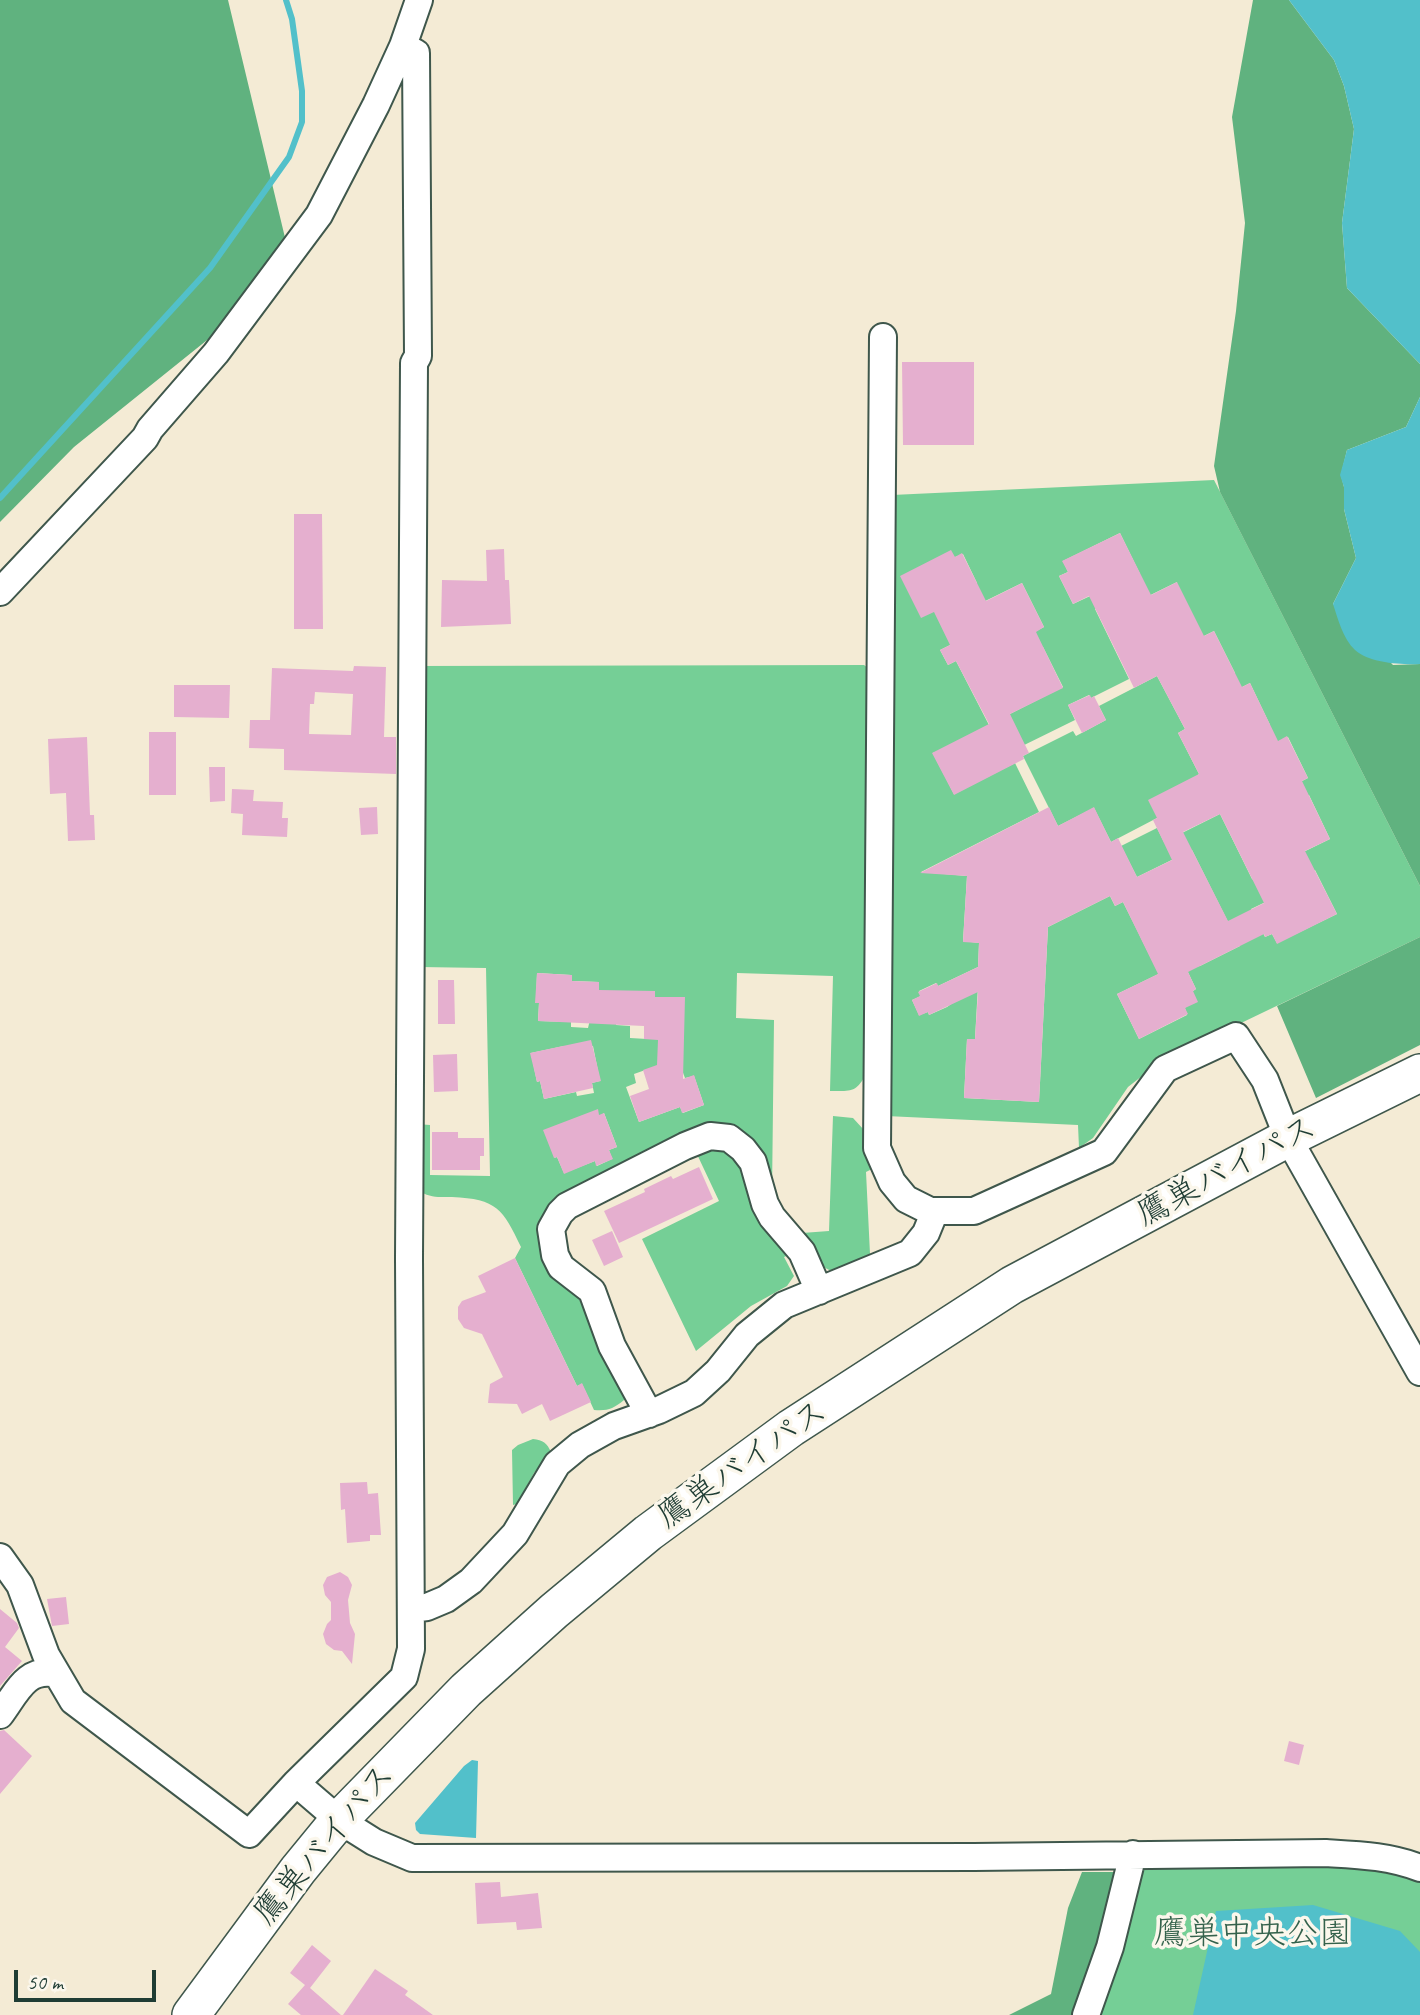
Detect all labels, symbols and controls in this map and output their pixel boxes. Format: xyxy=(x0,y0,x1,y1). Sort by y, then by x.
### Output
street label: 鷹巣バイパス xyxy=(1130,1108,1324,1236)
street label: 鷹巣バイパス xyxy=(651,1392,835,1538)
street label: 鷹巣バイパス xyxy=(246,1756,404,1934)
park label: 鷹巣中央公園 xyxy=(1154,1914,1352,1954)
scale bar xyxy=(18,1955,159,1999)
text: 50 m xyxy=(27,1969,63,1995)

